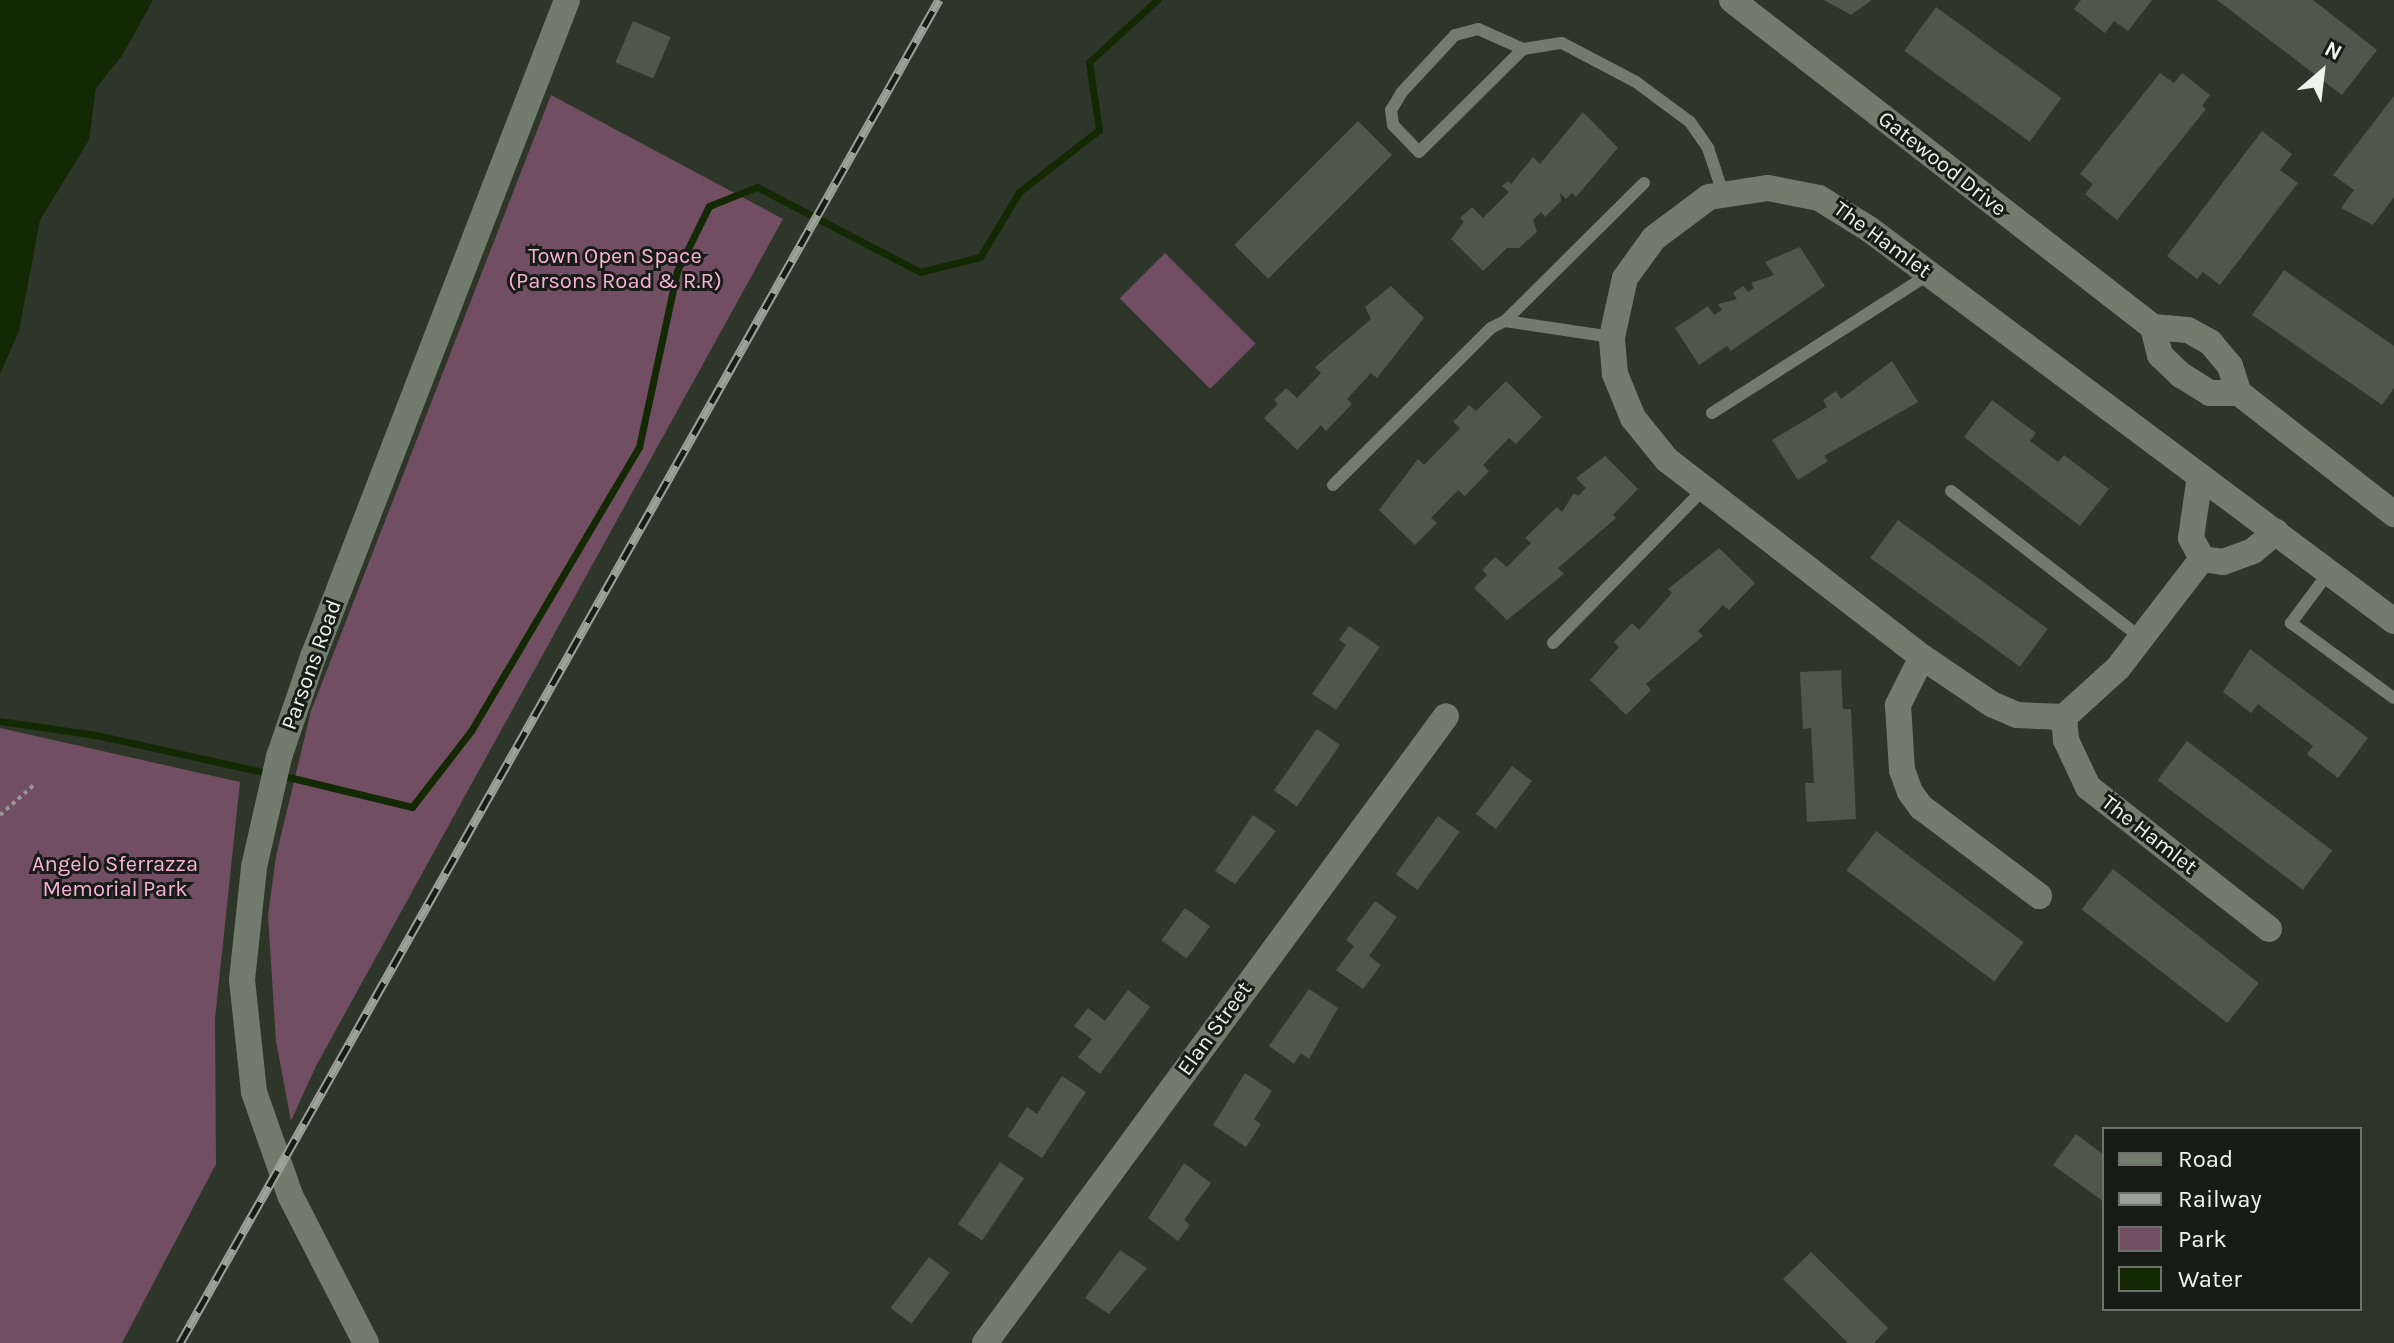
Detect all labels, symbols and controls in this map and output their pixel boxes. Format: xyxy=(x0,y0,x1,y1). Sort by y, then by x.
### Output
north arrow xyxy=(2282,32,2362,112)
text: N xyxy=(2320,36,2346,66)
street label: Gatewood Drive xyxy=(1873,106,2011,222)
street label: The Hamlet xyxy=(1828,196,1936,284)
park label: Town Open Space (Parsons Road & R.R) xyxy=(508,243,722,294)
street label: Parsons Road xyxy=(276,596,348,734)
street label: The Hamlet xyxy=(2096,790,2202,880)
park label: Angelo Sferrazza Memorial Park xyxy=(32,851,198,902)
street label: Elan Street xyxy=(1172,977,1258,1081)
legend xyxy=(2102,1127,2362,1311)
text: Road xyxy=(2178,1145,2233,1173)
text: Railway xyxy=(2178,1185,2262,1213)
text: Park xyxy=(2178,1225,2227,1253)
text: Water xyxy=(2178,1265,2242,1293)

